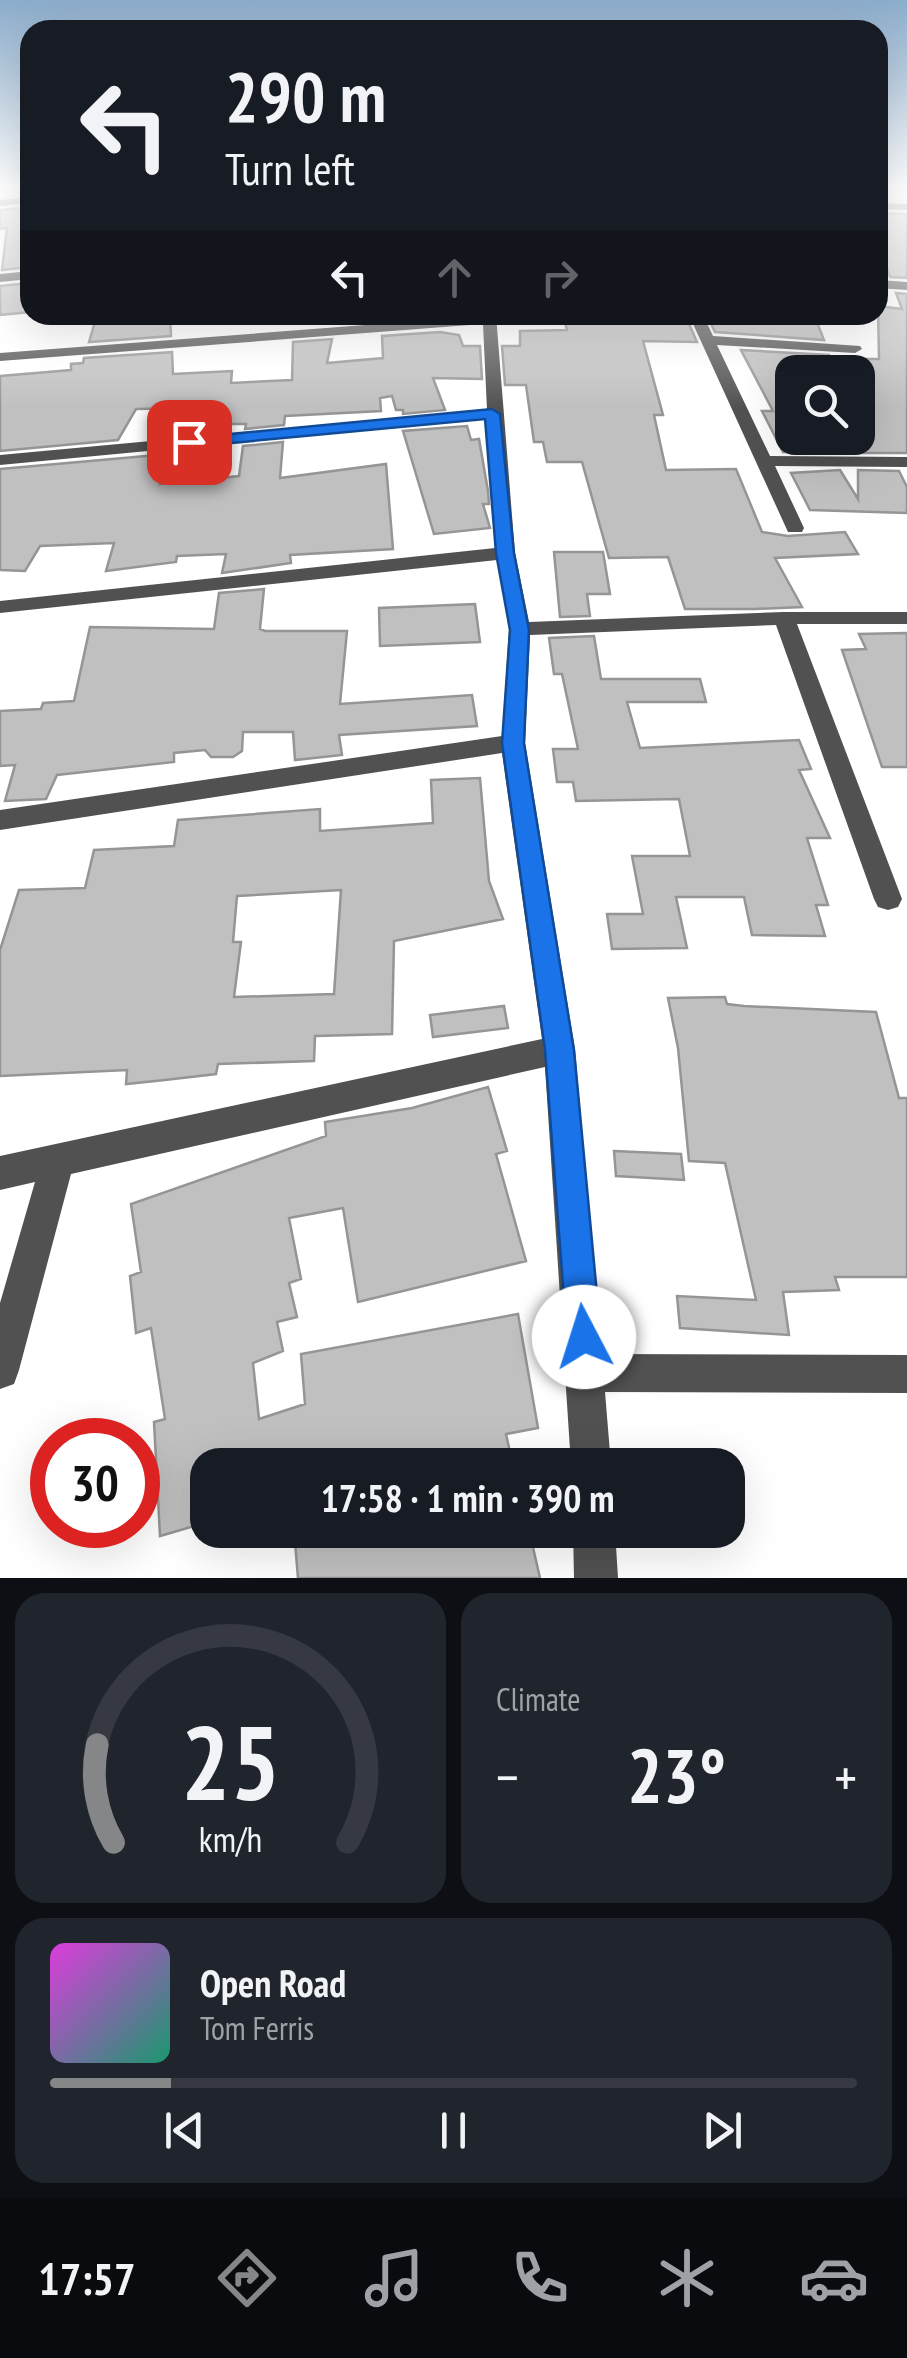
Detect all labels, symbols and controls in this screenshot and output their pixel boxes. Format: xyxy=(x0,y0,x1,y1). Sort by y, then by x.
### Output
text: 290 m xyxy=(225,51,386,141)
icon: left xyxy=(60,60,190,190)
text: Turn left xyxy=(225,139,355,197)
icon: left xyxy=(322,250,377,305)
icon: ahead xyxy=(427,250,482,305)
icon: right xyxy=(532,250,587,305)
map controls xyxy=(775,355,875,455)
button: search xyxy=(775,355,875,455)
pin xyxy=(147,400,232,485)
icon: arrive xyxy=(162,415,217,470)
position arrow xyxy=(532,1285,636,1389)
speed limit sign: 30 xyxy=(30,1418,160,1548)
text: 17:58 · 1 min · 390 m xyxy=(321,1473,614,1522)
text: Climate xyxy=(496,1678,580,1720)
text: 25 xyxy=(181,1694,280,1829)
text: 23° xyxy=(627,1727,726,1824)
text: − xyxy=(496,1741,519,1812)
text: + xyxy=(834,1741,857,1812)
text: km/h xyxy=(199,1816,262,1862)
text: Open Road xyxy=(200,1958,346,2007)
text: Tom Ferris xyxy=(200,2007,314,2049)
icon: previous xyxy=(157,2103,212,2158)
icon: pause xyxy=(426,2103,481,2158)
icon: next xyxy=(695,2103,750,2158)
icon: directions xyxy=(212,2243,282,2313)
icon: music xyxy=(359,2243,429,2313)
icon: phone xyxy=(505,2243,575,2313)
icon: climate xyxy=(652,2243,722,2313)
icon: car xyxy=(799,2243,869,2313)
text: 17:57 xyxy=(38,2249,136,2307)

